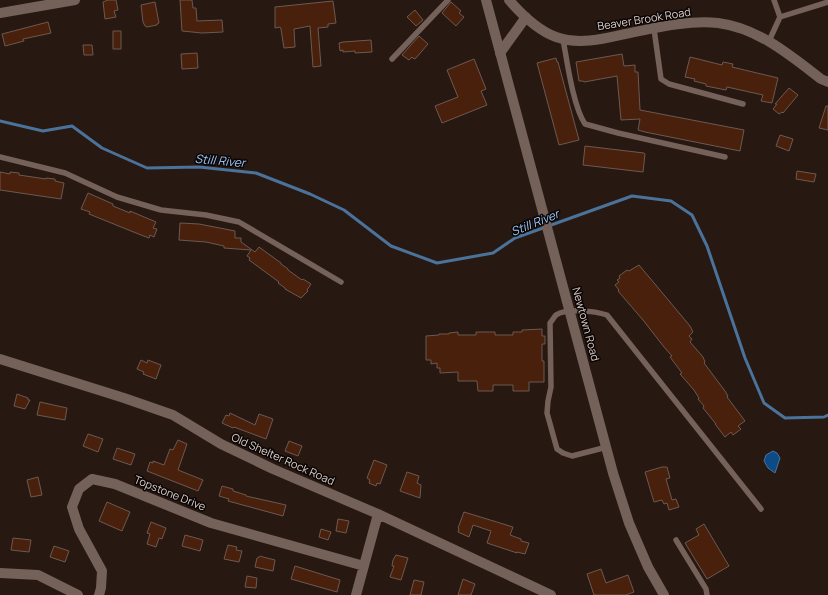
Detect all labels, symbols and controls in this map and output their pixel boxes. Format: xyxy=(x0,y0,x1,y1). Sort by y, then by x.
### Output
street label: Beaver Brook Road xyxy=(596,4,692,33)
water label: Still River xyxy=(194,150,248,171)
water label: Still River xyxy=(508,205,563,240)
street label: Newtown Road xyxy=(569,285,604,362)
street label: Old Shelter Rock Road xyxy=(229,429,337,488)
street label: Topstone Drive xyxy=(132,471,209,514)

